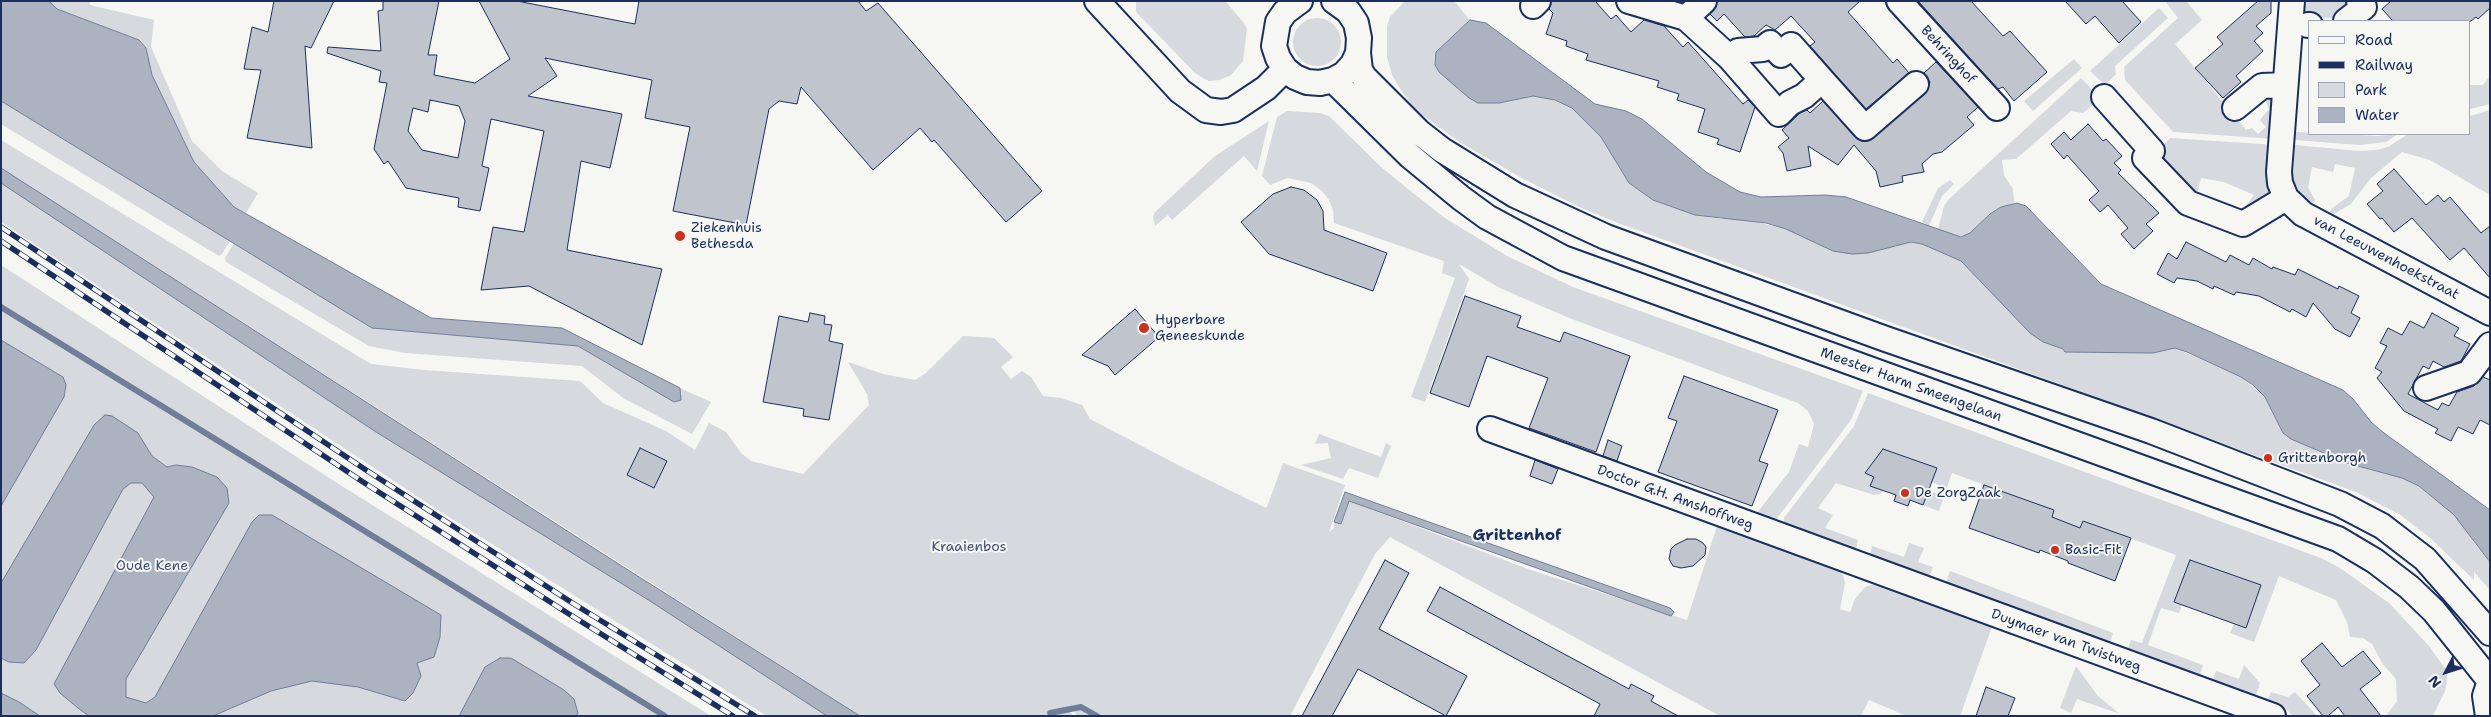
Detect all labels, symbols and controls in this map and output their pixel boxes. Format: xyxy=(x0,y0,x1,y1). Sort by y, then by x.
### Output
legend xyxy=(2308,20,2471,135)
street label: Behringhof xyxy=(1917,22,1979,88)
text: Road xyxy=(2355,30,2393,50)
text: Railway xyxy=(2355,55,2413,75)
text: Park xyxy=(2355,80,2387,100)
text: Water xyxy=(2355,105,2399,125)
street label: van Leeuwenhoekstraat xyxy=(2310,212,2462,304)
place label: Ziekenhuis Bethesda xyxy=(691,220,762,252)
marker: Ziekenhuis Bethesda xyxy=(673,229,687,243)
place label: Hyperbare Geneeskunde xyxy=(1155,312,1245,344)
marker: Hyperbare Geneeskunde xyxy=(1137,321,1151,335)
street label: Meester Harm Smeengelaan xyxy=(1818,344,2004,426)
place label: Grittenborgh xyxy=(2278,450,2366,466)
marker: Grittenborgh xyxy=(2262,452,2274,464)
street label: Doctor G.H. Amshoffweg xyxy=(1595,462,1755,534)
place label: De ZorgZaak xyxy=(1915,485,2001,501)
marker: De ZorgZaak xyxy=(1899,487,1911,499)
district label: Grittenhof xyxy=(1473,526,1561,546)
park label: Kraaienbos xyxy=(931,539,1007,555)
place label: Basic-Fit xyxy=(2065,542,2122,558)
marker: Basic-Fit xyxy=(2049,544,2061,556)
park label: Oude Kene xyxy=(116,558,188,574)
street label: Duymaer van Twistweg xyxy=(1989,606,2143,676)
north arrow xyxy=(2421,647,2471,697)
text: N xyxy=(2424,672,2445,692)

